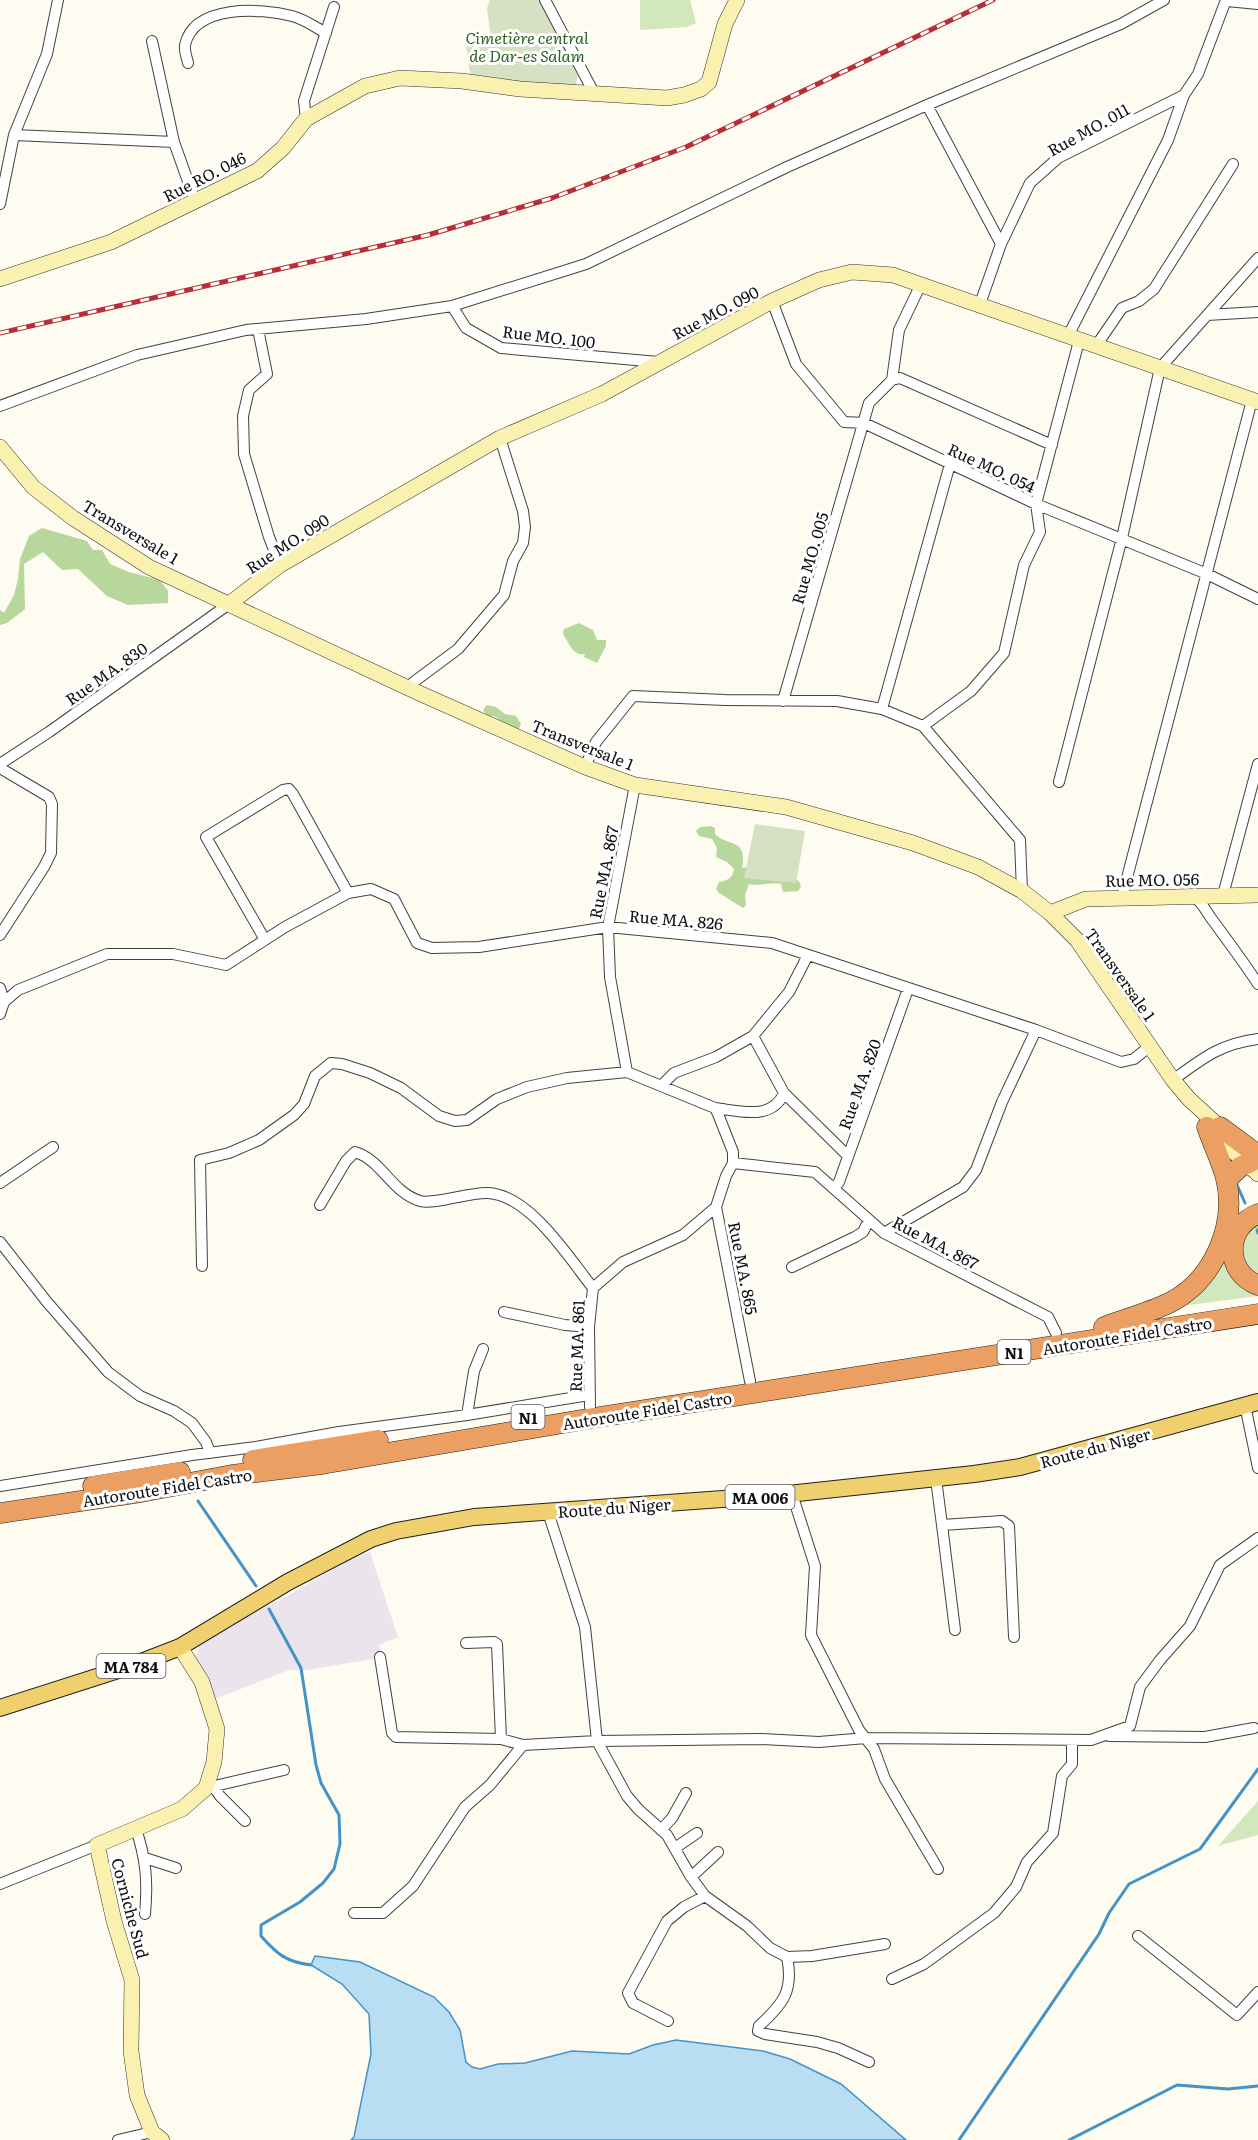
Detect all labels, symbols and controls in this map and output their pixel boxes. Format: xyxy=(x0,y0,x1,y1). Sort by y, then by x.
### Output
park label: Cimetière central de Dar-es Salam xyxy=(465,25,589,67)
street label: Rue MO. 011 xyxy=(1043,96,1134,161)
street label: Rue RO. 046 xyxy=(158,145,250,207)
street label: Rue MO. 090 xyxy=(667,279,763,345)
street label: Rue MO. 100 xyxy=(501,318,597,354)
street label: Rue MO. 054 xyxy=(944,436,1040,498)
street label: Transversale 1 xyxy=(78,493,184,570)
street label: Rue MO. 090 xyxy=(241,507,333,579)
street label: Rue MO. 005 xyxy=(784,509,834,607)
street label: Rue MA. 830 xyxy=(60,636,152,710)
street label: Transversale 1 xyxy=(528,712,638,776)
street label: Rue MA. 867 xyxy=(582,823,624,921)
street label: Rue MO. 056 xyxy=(1105,866,1200,892)
street label: Rue MA. 826 xyxy=(628,903,724,935)
street label: Transversale 1 xyxy=(1080,923,1162,1026)
street label: Rue MA. 820 xyxy=(832,1035,886,1133)
street label: Rue MA. 867 xyxy=(889,1209,983,1275)
street label: Rue MA. 865 xyxy=(723,1219,765,1317)
street label: Rue MA. 861 xyxy=(562,1299,590,1393)
street label: Autoroute Fidel Castro xyxy=(1040,1310,1214,1360)
road number: N1 xyxy=(998,1340,1030,1364)
street label: Autoroute Fidel Castro xyxy=(560,1385,734,1435)
road number: N1 xyxy=(512,1405,544,1429)
street label: Route du Niger xyxy=(1037,1421,1153,1473)
street label: Autoroute Fidel Castro xyxy=(80,1462,254,1512)
road number: MA 006 xyxy=(726,1485,795,1509)
street label: Route du Niger xyxy=(557,1491,672,1523)
road number: MA 784 xyxy=(96,1654,166,1678)
street label: Corniche Sud xyxy=(106,1855,156,1961)

